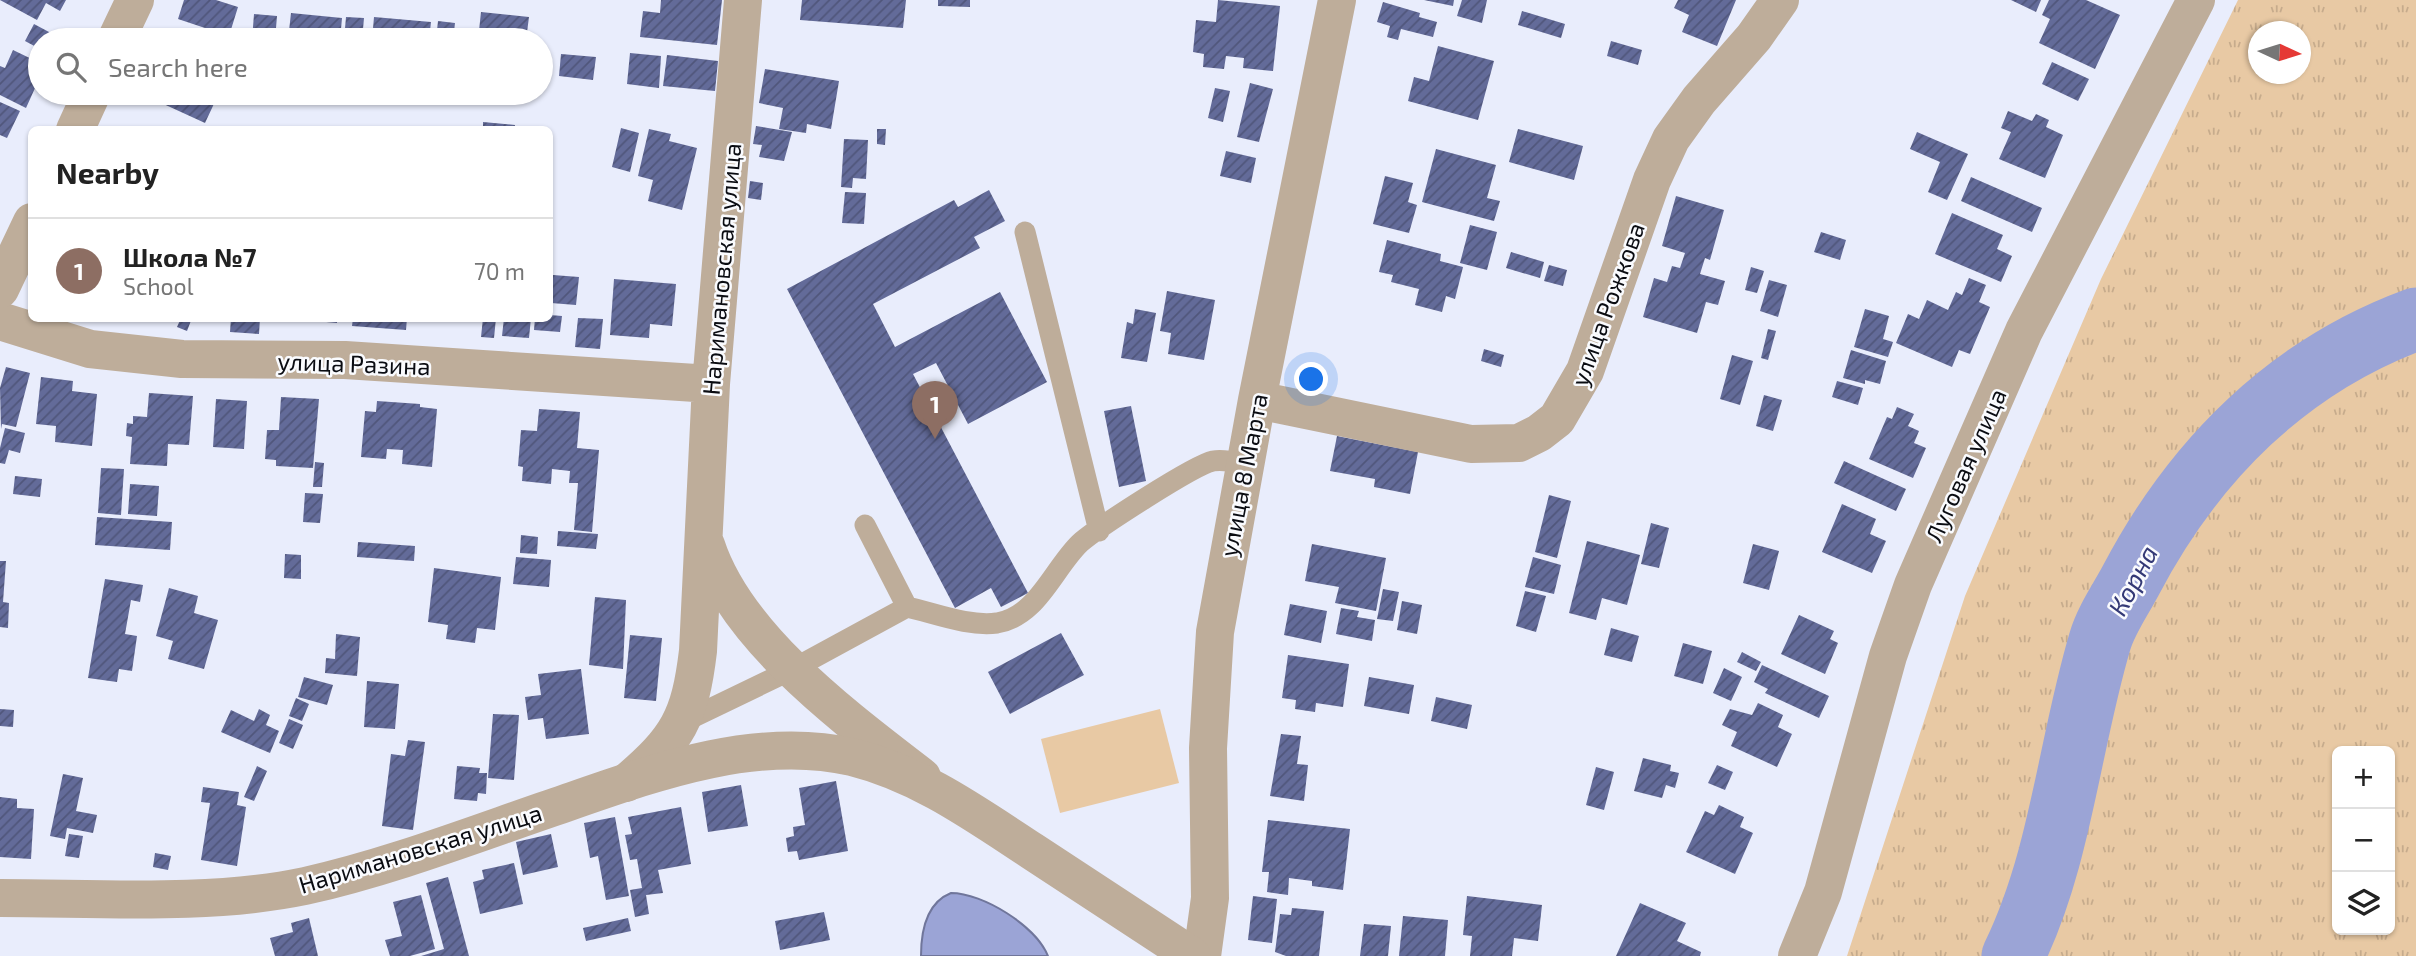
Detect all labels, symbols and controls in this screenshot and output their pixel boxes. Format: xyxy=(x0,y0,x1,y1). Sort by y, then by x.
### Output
north arrow xyxy=(2248,21,2311,84)
search box xyxy=(28,28,553,105)
icon: search xyxy=(52,48,90,86)
text: Search here xyxy=(108,51,248,82)
street label: Наримановская улица xyxy=(696,142,747,396)
text: Nearby xyxy=(56,154,159,190)
street label: улица Рожкова xyxy=(1564,218,1651,390)
text: Школа №7 xyxy=(123,241,257,272)
text: 1 xyxy=(74,257,84,285)
text: 70 m xyxy=(474,257,525,285)
text: School xyxy=(123,272,193,300)
street label: улица Разина xyxy=(277,346,431,381)
your location xyxy=(1294,362,1328,396)
pin: 1 xyxy=(912,381,958,439)
street label: Луговая улица xyxy=(1918,384,2013,547)
street label: улица 8 Марта xyxy=(1213,391,1274,559)
water label: Корна xyxy=(2101,540,2163,620)
map controls xyxy=(2332,746,2395,935)
button: + xyxy=(2332,746,2395,809)
street label: Наримановская улица xyxy=(295,797,545,900)
button: − xyxy=(2332,809,2395,872)
button: layers xyxy=(2332,872,2395,935)

